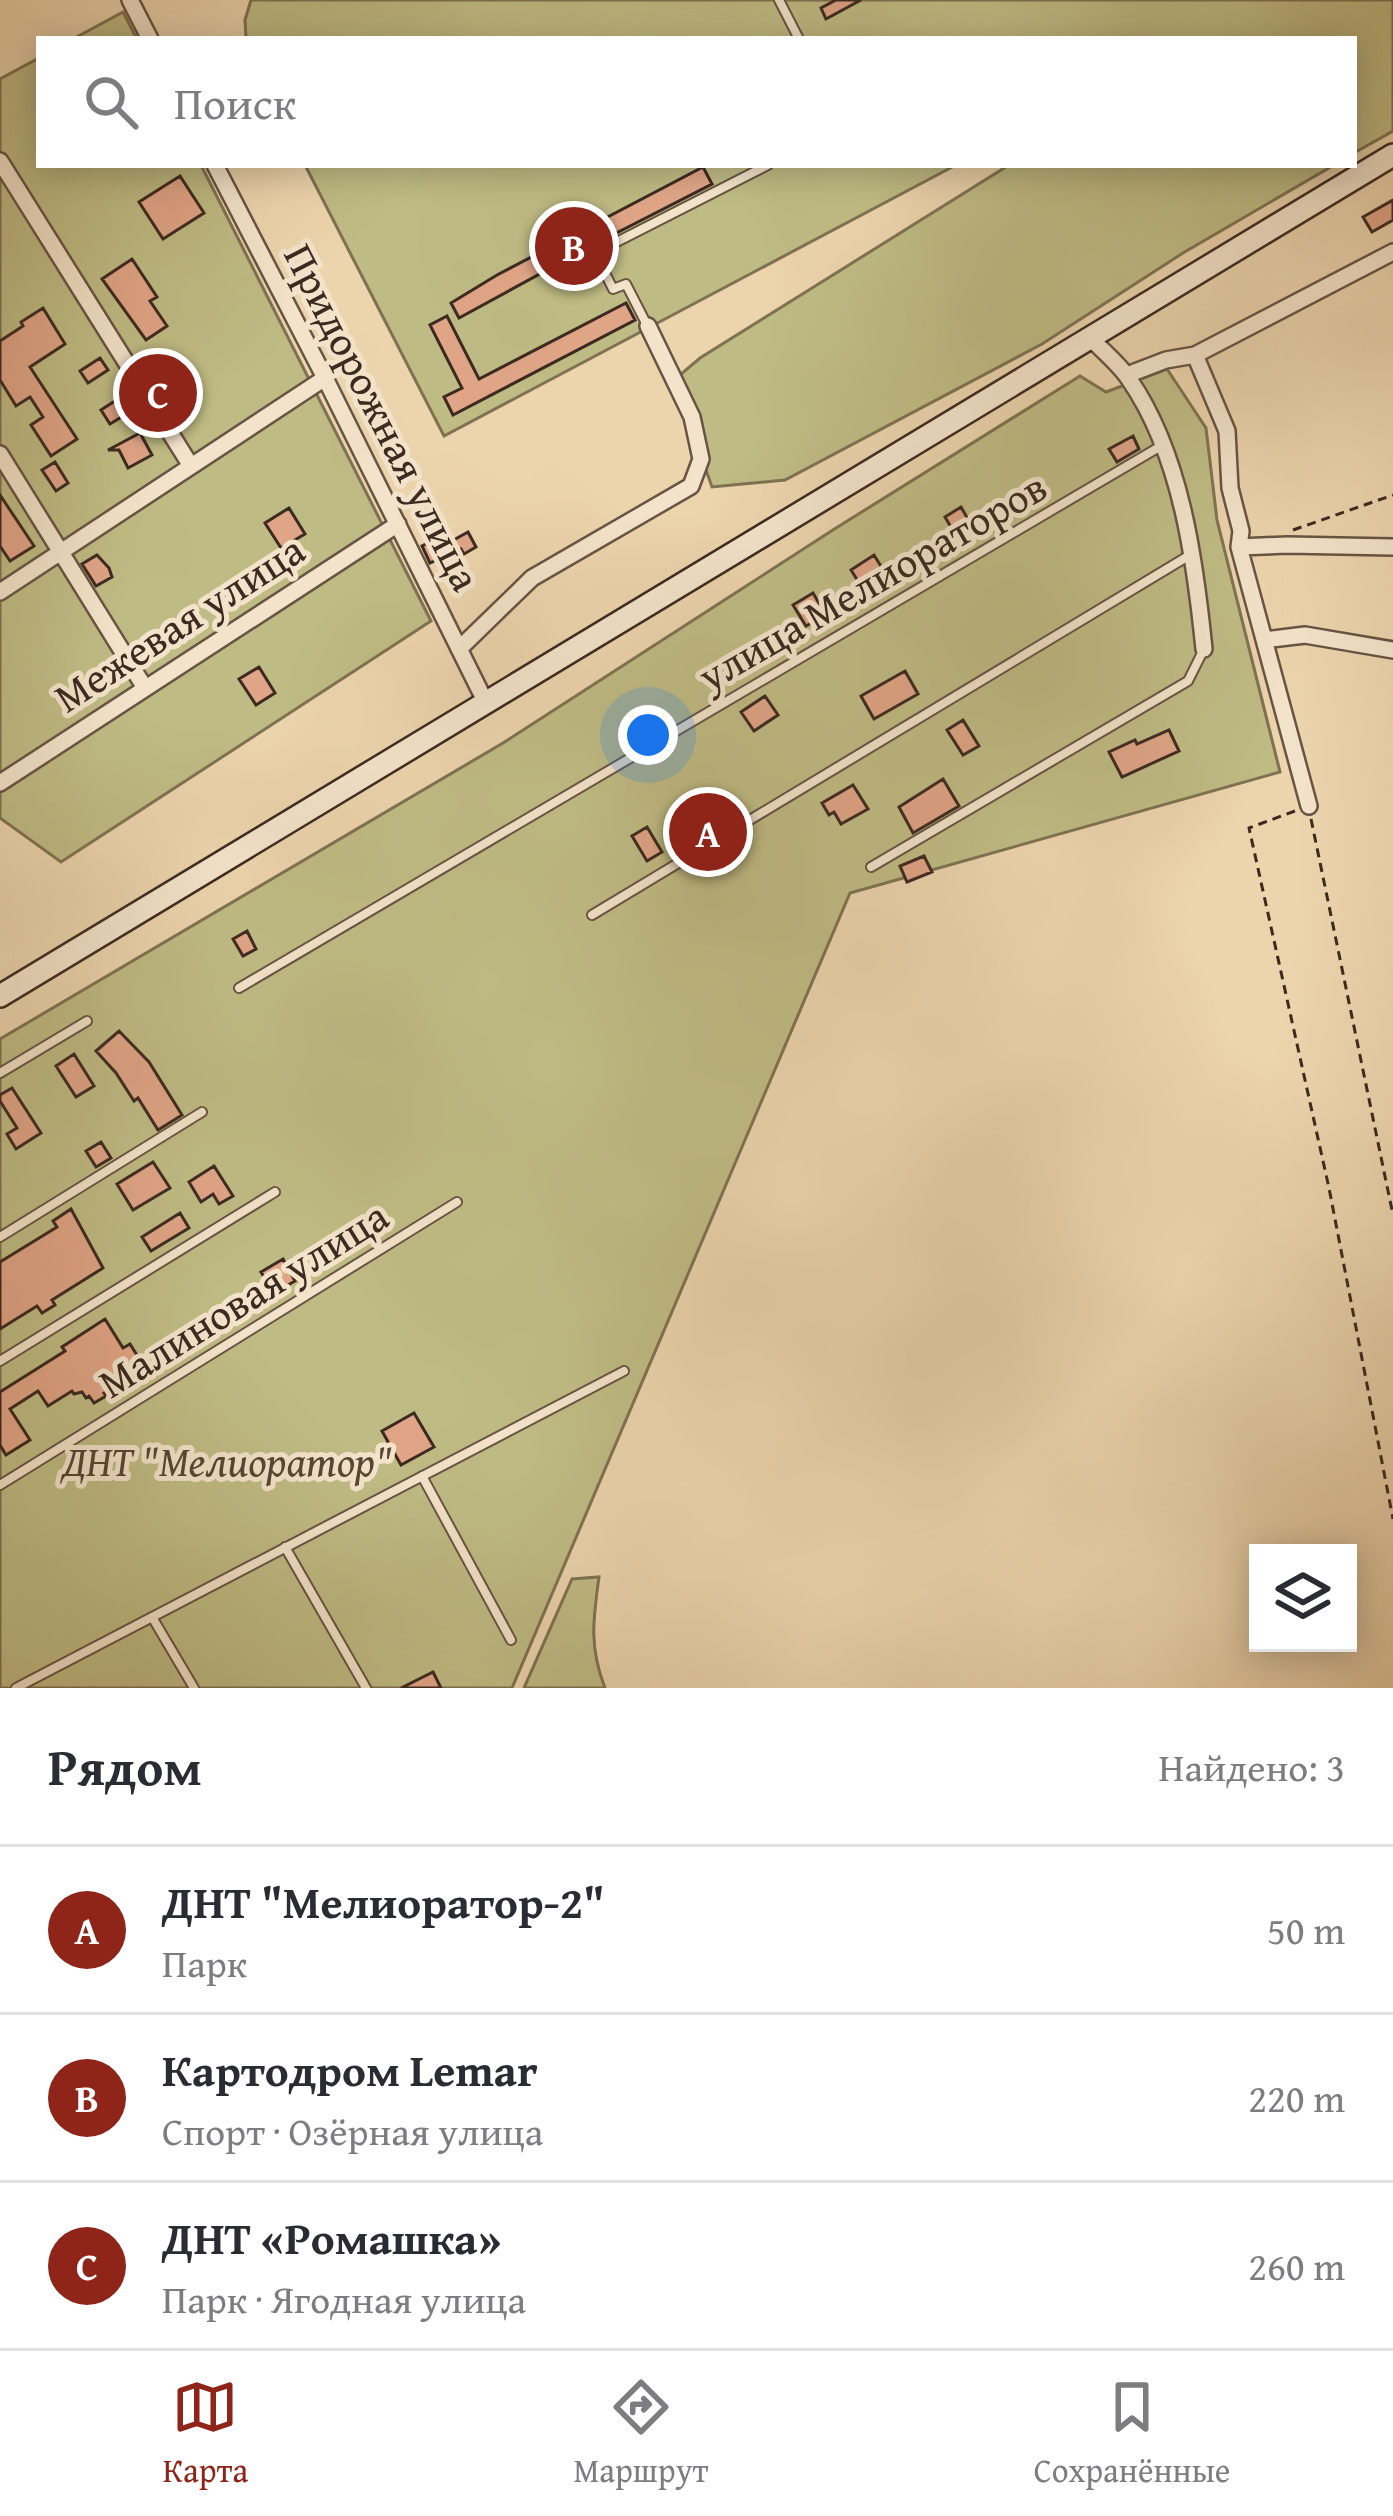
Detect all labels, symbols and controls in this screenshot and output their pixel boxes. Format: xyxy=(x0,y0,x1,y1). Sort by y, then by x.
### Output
search box xyxy=(36,36,1357,168)
icon: search xyxy=(78,69,144,135)
text: Поиск xyxy=(174,70,296,135)
pin: B xyxy=(535,201,613,291)
street label: Придорожная улица xyxy=(270,233,497,601)
pin: C xyxy=(119,348,197,438)
street label: улица Мелиораторов xyxy=(685,456,1058,706)
street label: Межевая улица xyxy=(42,519,316,726)
your location xyxy=(618,705,678,765)
pin: A xyxy=(669,787,747,877)
street label: Малиновая улица xyxy=(86,1185,399,1412)
park label: ДНТ "Мелиоратор" xyxy=(60,1430,392,1491)
map controls xyxy=(1249,1544,1357,1652)
button: layers xyxy=(1249,1544,1357,1652)
text: Рядом xyxy=(48,1729,202,1804)
text: Найдено: 3 xyxy=(1158,1738,1345,1795)
text: ДНТ "Мелиоратор-2" xyxy=(162,1869,605,1934)
text: A xyxy=(75,1901,99,1958)
text: 50 m xyxy=(1267,1901,1345,1958)
text: Парк xyxy=(162,1934,247,1991)
text: Картодром Lemar xyxy=(162,2037,538,2102)
text: B xyxy=(75,2069,99,2126)
text: 220 m xyxy=(1248,2069,1345,2126)
text: Спорт · Озёрная улица xyxy=(162,2102,543,2159)
text: ДНТ «Ромашка» xyxy=(162,2205,501,2270)
text: C xyxy=(76,2237,98,2294)
text: 260 m xyxy=(1248,2237,1345,2294)
text: Парк · Ягодная улица xyxy=(162,2270,526,2327)
tab: Карта xyxy=(163,2374,248,2494)
tab: Маршрут xyxy=(573,2374,708,2494)
tab: Сохранённые xyxy=(1034,2374,1230,2494)

